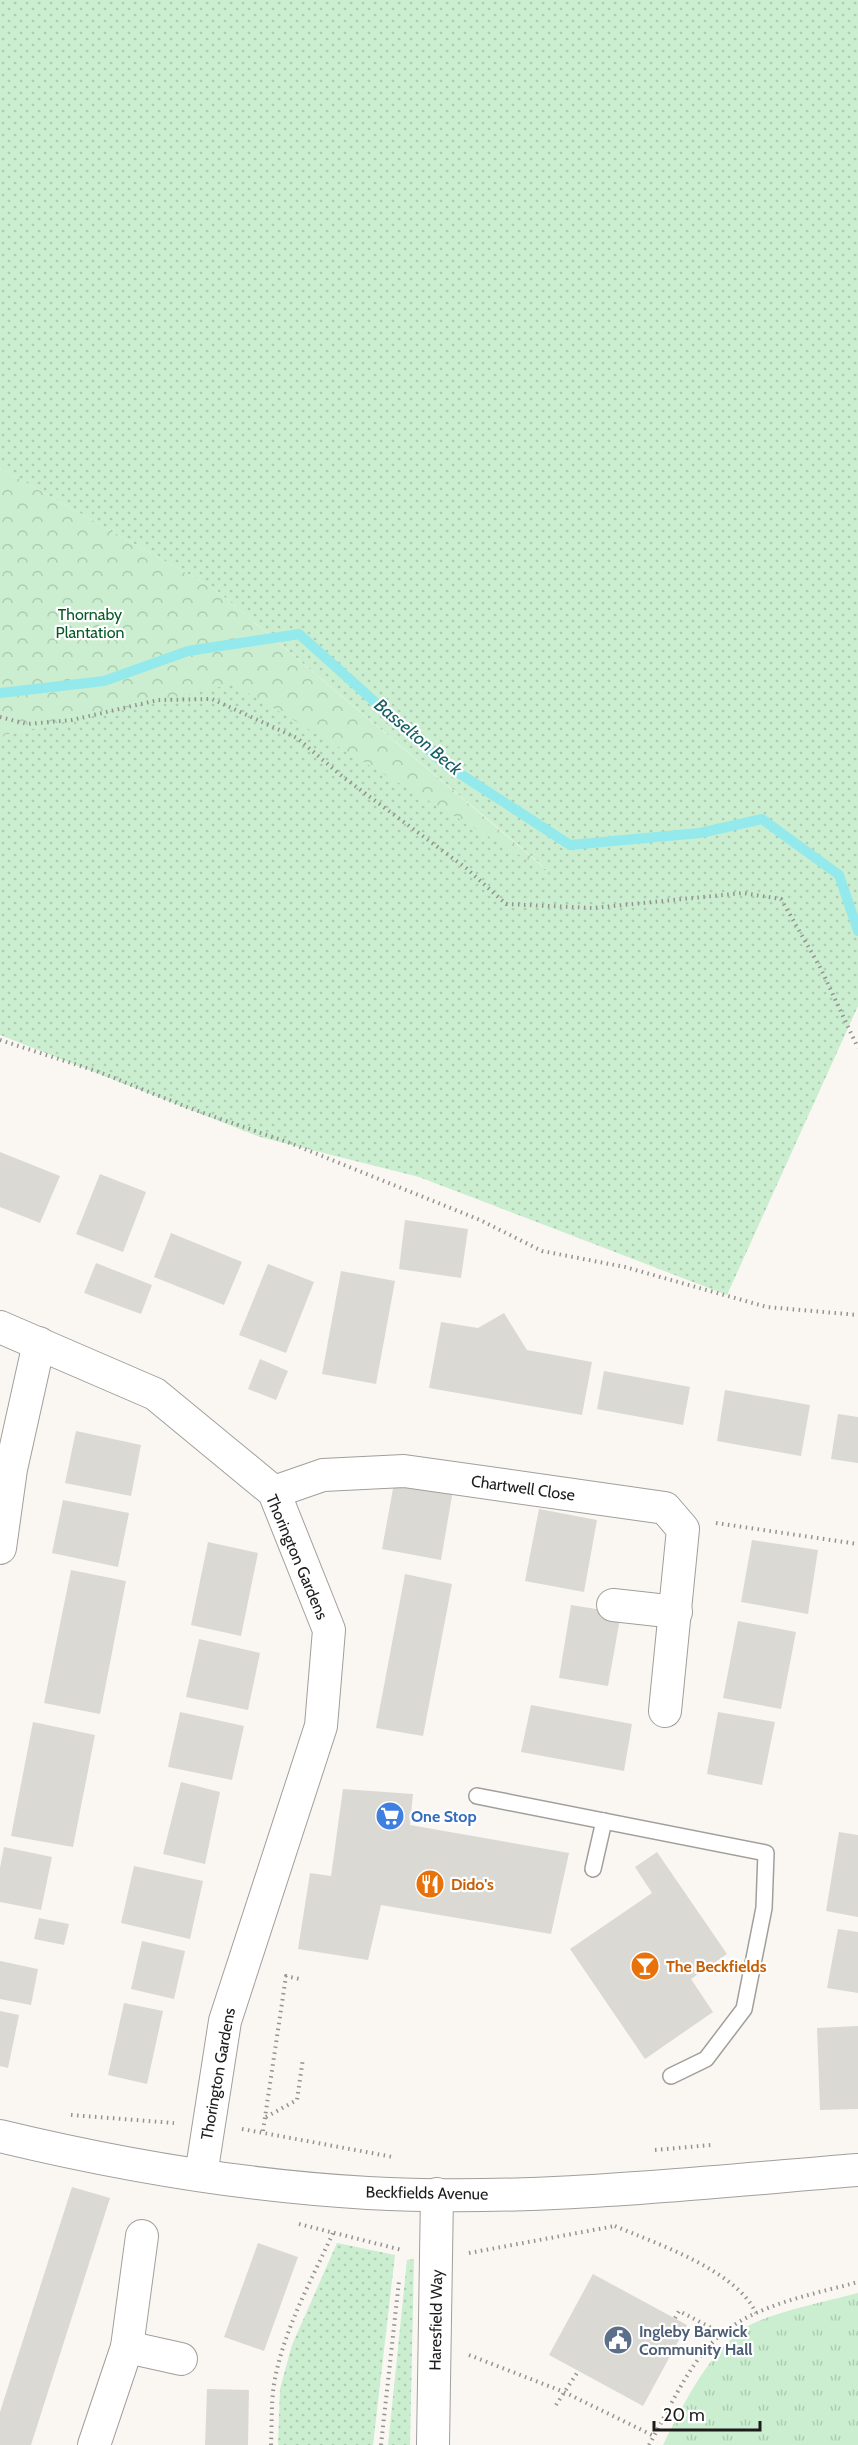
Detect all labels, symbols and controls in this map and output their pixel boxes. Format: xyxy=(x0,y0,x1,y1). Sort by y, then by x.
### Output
park label: Thornaby Plantation xyxy=(56,605,124,642)
water label: Basselton Beck xyxy=(370,694,467,781)
street label: Chartwell Close xyxy=(470,1471,576,1505)
street label: Thorington Gardens xyxy=(262,1492,332,1623)
supermarket icon: One Stop xyxy=(374,1800,406,1832)
place label: One Stop xyxy=(411,1807,477,1826)
restaurant icon: Dido's xyxy=(414,1868,446,1900)
place label: Dido's xyxy=(451,1875,494,1894)
bar icon: The Beckfields xyxy=(629,1950,661,1982)
place label: The Beckfields xyxy=(666,1957,767,1976)
street label: Thorington Gardens xyxy=(197,2006,239,2142)
street label: Beckfields Avenue xyxy=(366,2182,488,2204)
street label: Haresfield Way xyxy=(426,2269,446,2371)
place label: Ingleby Barwick Community Hall xyxy=(639,2322,753,2359)
public building icon: Ingleby Barwick Community Hall xyxy=(602,2324,634,2356)
scale bar xyxy=(654,2394,760,2432)
text: 20 m xyxy=(663,2404,705,2426)

